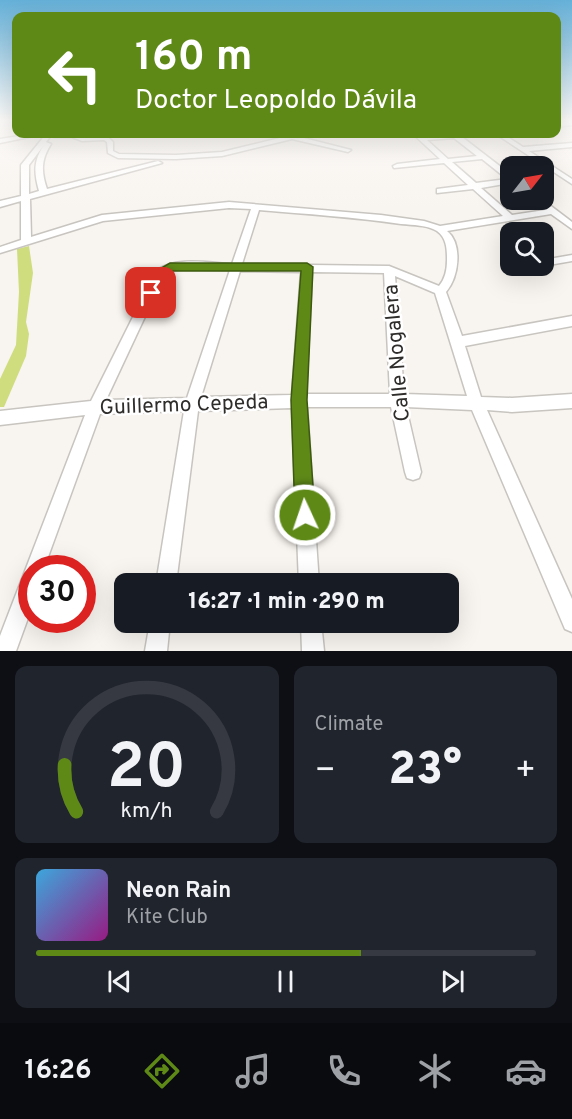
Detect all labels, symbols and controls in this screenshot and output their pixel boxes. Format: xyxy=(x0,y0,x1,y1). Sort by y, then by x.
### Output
text: 160 m xyxy=(135,32,253,85)
icon: left xyxy=(36,36,114,114)
text: Doctor Leopoldo Dávila xyxy=(135,84,417,118)
north arrow xyxy=(500,156,554,210)
map controls xyxy=(500,156,554,276)
button: search xyxy=(500,222,554,276)
pin xyxy=(125,267,176,318)
icon: arrive xyxy=(134,276,167,309)
street label: Calle Nogalera xyxy=(378,283,417,423)
street label: Guillermo Cepeda xyxy=(99,389,269,422)
position arrow xyxy=(273,483,337,547)
speed limit sign: 30 xyxy=(18,555,96,633)
text: 16:27 · 1 min · 290 m xyxy=(188,589,385,616)
text: Climate xyxy=(315,712,383,738)
text: 20 xyxy=(107,731,186,810)
text: 23° xyxy=(389,743,462,800)
text: − xyxy=(315,751,336,793)
text: + xyxy=(515,751,536,793)
text: km/h xyxy=(121,798,173,825)
text: Neon Rain xyxy=(126,878,231,905)
text: Kite Club xyxy=(126,905,208,931)
icon: previous xyxy=(103,965,136,998)
icon: pause xyxy=(269,965,302,998)
icon: next xyxy=(436,965,469,998)
icon: directions xyxy=(141,1050,183,1092)
icon: music xyxy=(232,1050,274,1092)
icon: phone xyxy=(323,1050,365,1092)
icon: climate xyxy=(414,1050,456,1092)
icon: car xyxy=(505,1050,547,1092)
text: 16:26 xyxy=(25,1054,92,1088)

